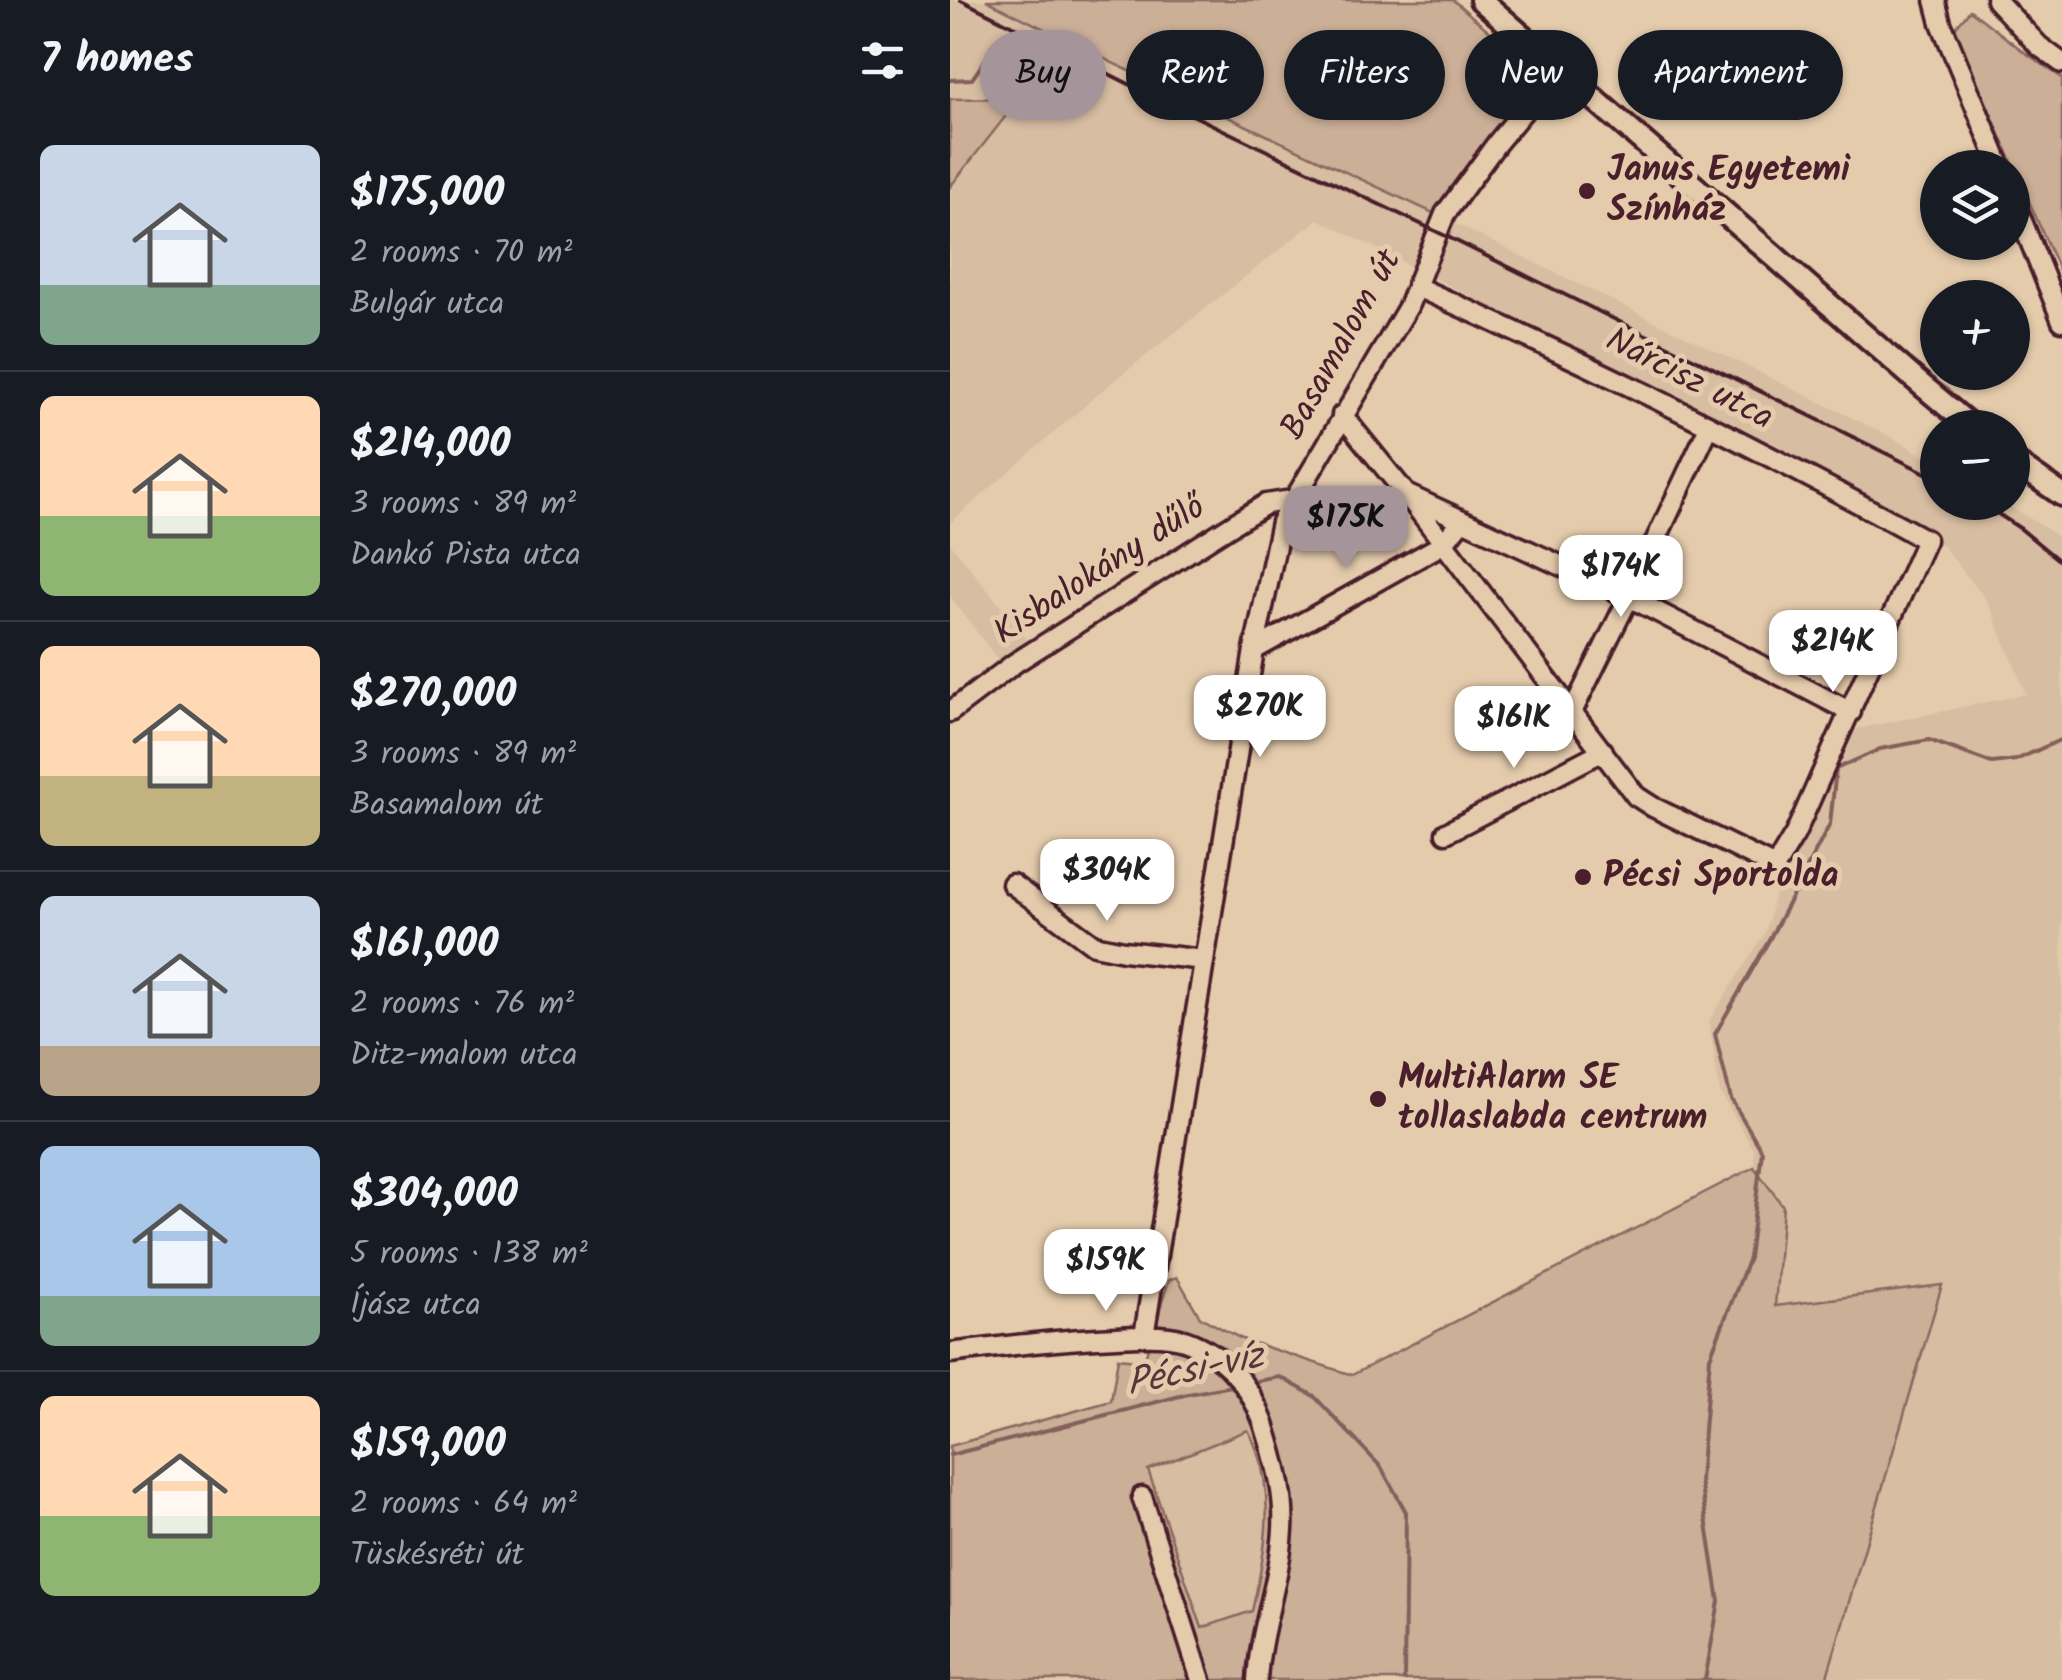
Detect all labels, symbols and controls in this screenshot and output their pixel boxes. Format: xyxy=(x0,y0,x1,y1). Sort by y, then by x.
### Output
text: 7 homes xyxy=(40,27,193,94)
chip: Buy xyxy=(980,30,1106,120)
chip: Rent xyxy=(1126,30,1264,120)
chip: Filters xyxy=(1284,30,1445,120)
chip: New xyxy=(1465,30,1598,120)
chip: Apartment xyxy=(1618,30,1843,120)
icon: filters xyxy=(855,33,910,88)
place label: Janus Egyetemi Színház xyxy=(1607,143,1851,239)
map controls xyxy=(1920,150,2030,520)
button: layers xyxy=(1920,150,2030,260)
text: $175,000 xyxy=(350,161,504,228)
marker: Janus Egyetemi Színház xyxy=(1576,180,1598,202)
icon: home xyxy=(120,185,240,305)
text: 2 rooms · 70 m² xyxy=(350,228,572,279)
street label: Basamalom út xyxy=(1266,239,1418,451)
text: Bulgár utca xyxy=(350,279,504,330)
button: + xyxy=(1920,280,2030,390)
street label: Nárcisz utca xyxy=(1595,314,1783,446)
button: − xyxy=(1920,410,2030,520)
text: $214,000 xyxy=(350,412,511,479)
icon: home xyxy=(120,436,240,556)
text: 3 rooms · 89 m² xyxy=(350,479,576,530)
street label: Kisbalokány dűlő xyxy=(983,479,1220,661)
pin: $175K xyxy=(1276,486,1416,571)
text: $175K xyxy=(1306,493,1386,544)
text: Dankó Pista utca xyxy=(350,530,581,581)
pin: $174K xyxy=(1551,535,1691,620)
text: $174K xyxy=(1581,542,1661,593)
pin: $214K xyxy=(1763,610,1903,695)
text: $214K xyxy=(1791,617,1875,668)
text: $270,000 xyxy=(350,662,516,729)
pin: $270K xyxy=(1190,675,1330,760)
text: $270K xyxy=(1216,682,1304,733)
icon: home xyxy=(120,686,240,806)
pin: $161K xyxy=(1444,686,1584,771)
text: $161K xyxy=(1477,693,1551,744)
text: 3 rooms · 89 m² xyxy=(350,729,576,780)
text: Basamalom út xyxy=(350,780,543,831)
pin: $304K xyxy=(1037,839,1177,924)
text: $304K xyxy=(1062,846,1152,897)
place label: Pécsi Sportolda xyxy=(1603,849,1839,905)
marker: Pécsi Sportolda xyxy=(1572,866,1594,888)
text: $161,000 xyxy=(350,912,499,979)
icon: home xyxy=(120,936,240,1056)
text: 2 rooms · 76 m² xyxy=(350,979,574,1030)
text: Ditz-malom utca xyxy=(350,1030,578,1081)
place label: MultiAlarm SE tollaslabda centrum xyxy=(1398,1051,1707,1147)
marker: MultiAlarm SE tollaslabda centrum xyxy=(1367,1088,1389,1110)
text: $304,000 xyxy=(350,1162,518,1229)
icon: home xyxy=(120,1186,240,1306)
text: 5 rooms · 138 m² xyxy=(350,1229,588,1280)
pin: $159K xyxy=(1036,1229,1176,1314)
text: $159K xyxy=(1066,1236,1146,1287)
text: Íjász utca xyxy=(350,1280,481,1331)
water label: Pécsi-víz xyxy=(1121,1327,1272,1415)
text: $159,000 xyxy=(350,1412,506,1479)
icon: home xyxy=(120,1436,240,1556)
text: 2 rooms · 64 m² xyxy=(350,1479,577,1530)
text: Tüskésréti út xyxy=(350,1530,524,1581)

